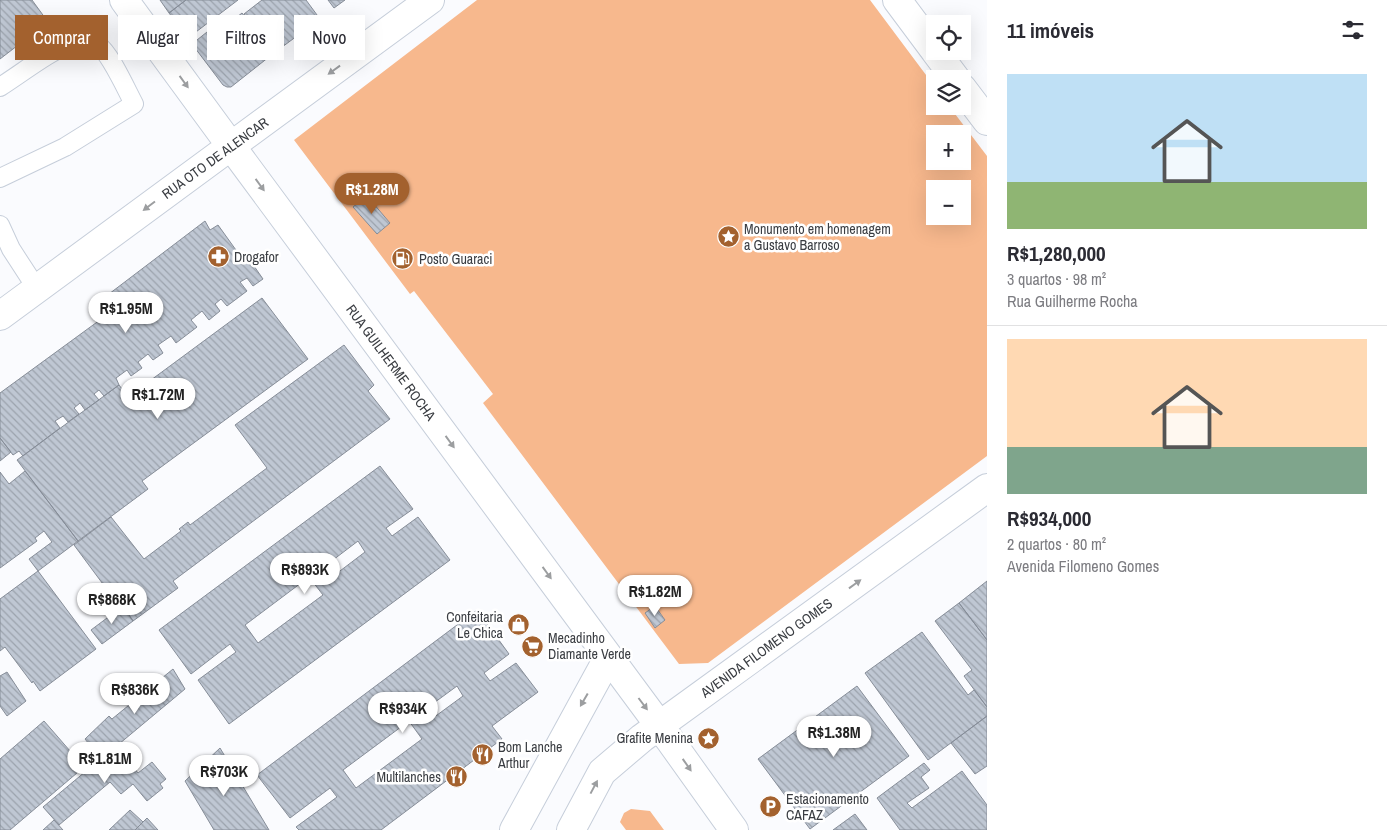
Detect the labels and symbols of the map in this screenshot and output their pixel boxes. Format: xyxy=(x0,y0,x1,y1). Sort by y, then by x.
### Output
one-way arrow xyxy=(327,65,341,75)
one-way arrow xyxy=(179,75,189,89)
street label: RUA OTO DE ALENCAR xyxy=(158,113,272,203)
pin: R$1.28M xyxy=(326,172,418,215)
one-way arrow xyxy=(255,178,266,191)
one-way arrow xyxy=(142,201,156,211)
place label: Monumento em homenagem a Gustavo Barroso xyxy=(744,220,891,254)
place icon: Monumento em homenagem a Gustavo Barroso xyxy=(716,225,740,249)
pharmacy icon: Drogafor xyxy=(206,245,230,269)
fuel station icon: Posto Guaraci xyxy=(391,247,415,271)
place label: Drogafor xyxy=(234,248,279,266)
place label: Posto Guaraci xyxy=(419,250,492,268)
pin: R$1.95M xyxy=(80,292,172,334)
street label: RUA GUILHERME ROCHA xyxy=(342,301,440,424)
pin: R$1.72M xyxy=(112,378,204,420)
one-way arrow xyxy=(445,435,455,449)
pin: R$893K xyxy=(264,552,346,595)
one-way arrow xyxy=(542,566,552,580)
pin: R$1.82M xyxy=(609,574,701,617)
one-way arrow xyxy=(848,579,861,589)
pin: R$868K xyxy=(71,582,153,625)
street label: AVENIDA FILOMENO GOMES xyxy=(696,594,836,702)
place label: Confeitaria Le Chica xyxy=(446,608,504,642)
shop icon: Confeitaria Le Chica xyxy=(507,613,531,637)
place label: Mecadinho Diamante Verde xyxy=(548,629,631,663)
supermarket icon: Mecadinho Diamante Verde xyxy=(520,634,544,658)
pin: R$836K xyxy=(94,672,176,715)
pin: R$934K xyxy=(362,692,444,734)
one-way arrow xyxy=(579,693,588,707)
one-way arrow xyxy=(638,697,648,711)
pin: R$1.38M xyxy=(788,716,880,758)
place icon: Grafite Menina xyxy=(697,726,721,750)
place label: Grafite Menina xyxy=(616,729,694,747)
place label: Bom Lanche Arthur xyxy=(497,738,562,772)
pin: R$1.81M xyxy=(59,742,151,784)
restaurant icon: Bom Lanche Arthur xyxy=(470,743,494,767)
pin: R$703K xyxy=(183,754,265,797)
one-way arrow xyxy=(682,758,692,772)
restaurant icon: Multilanches xyxy=(445,765,469,789)
place label: Multilanches xyxy=(377,768,441,786)
one-way arrow xyxy=(590,780,599,794)
place label: Estacionamento CAFAZ xyxy=(786,790,869,824)
parking icon: Estacionamento CAFAZ xyxy=(758,795,782,819)

